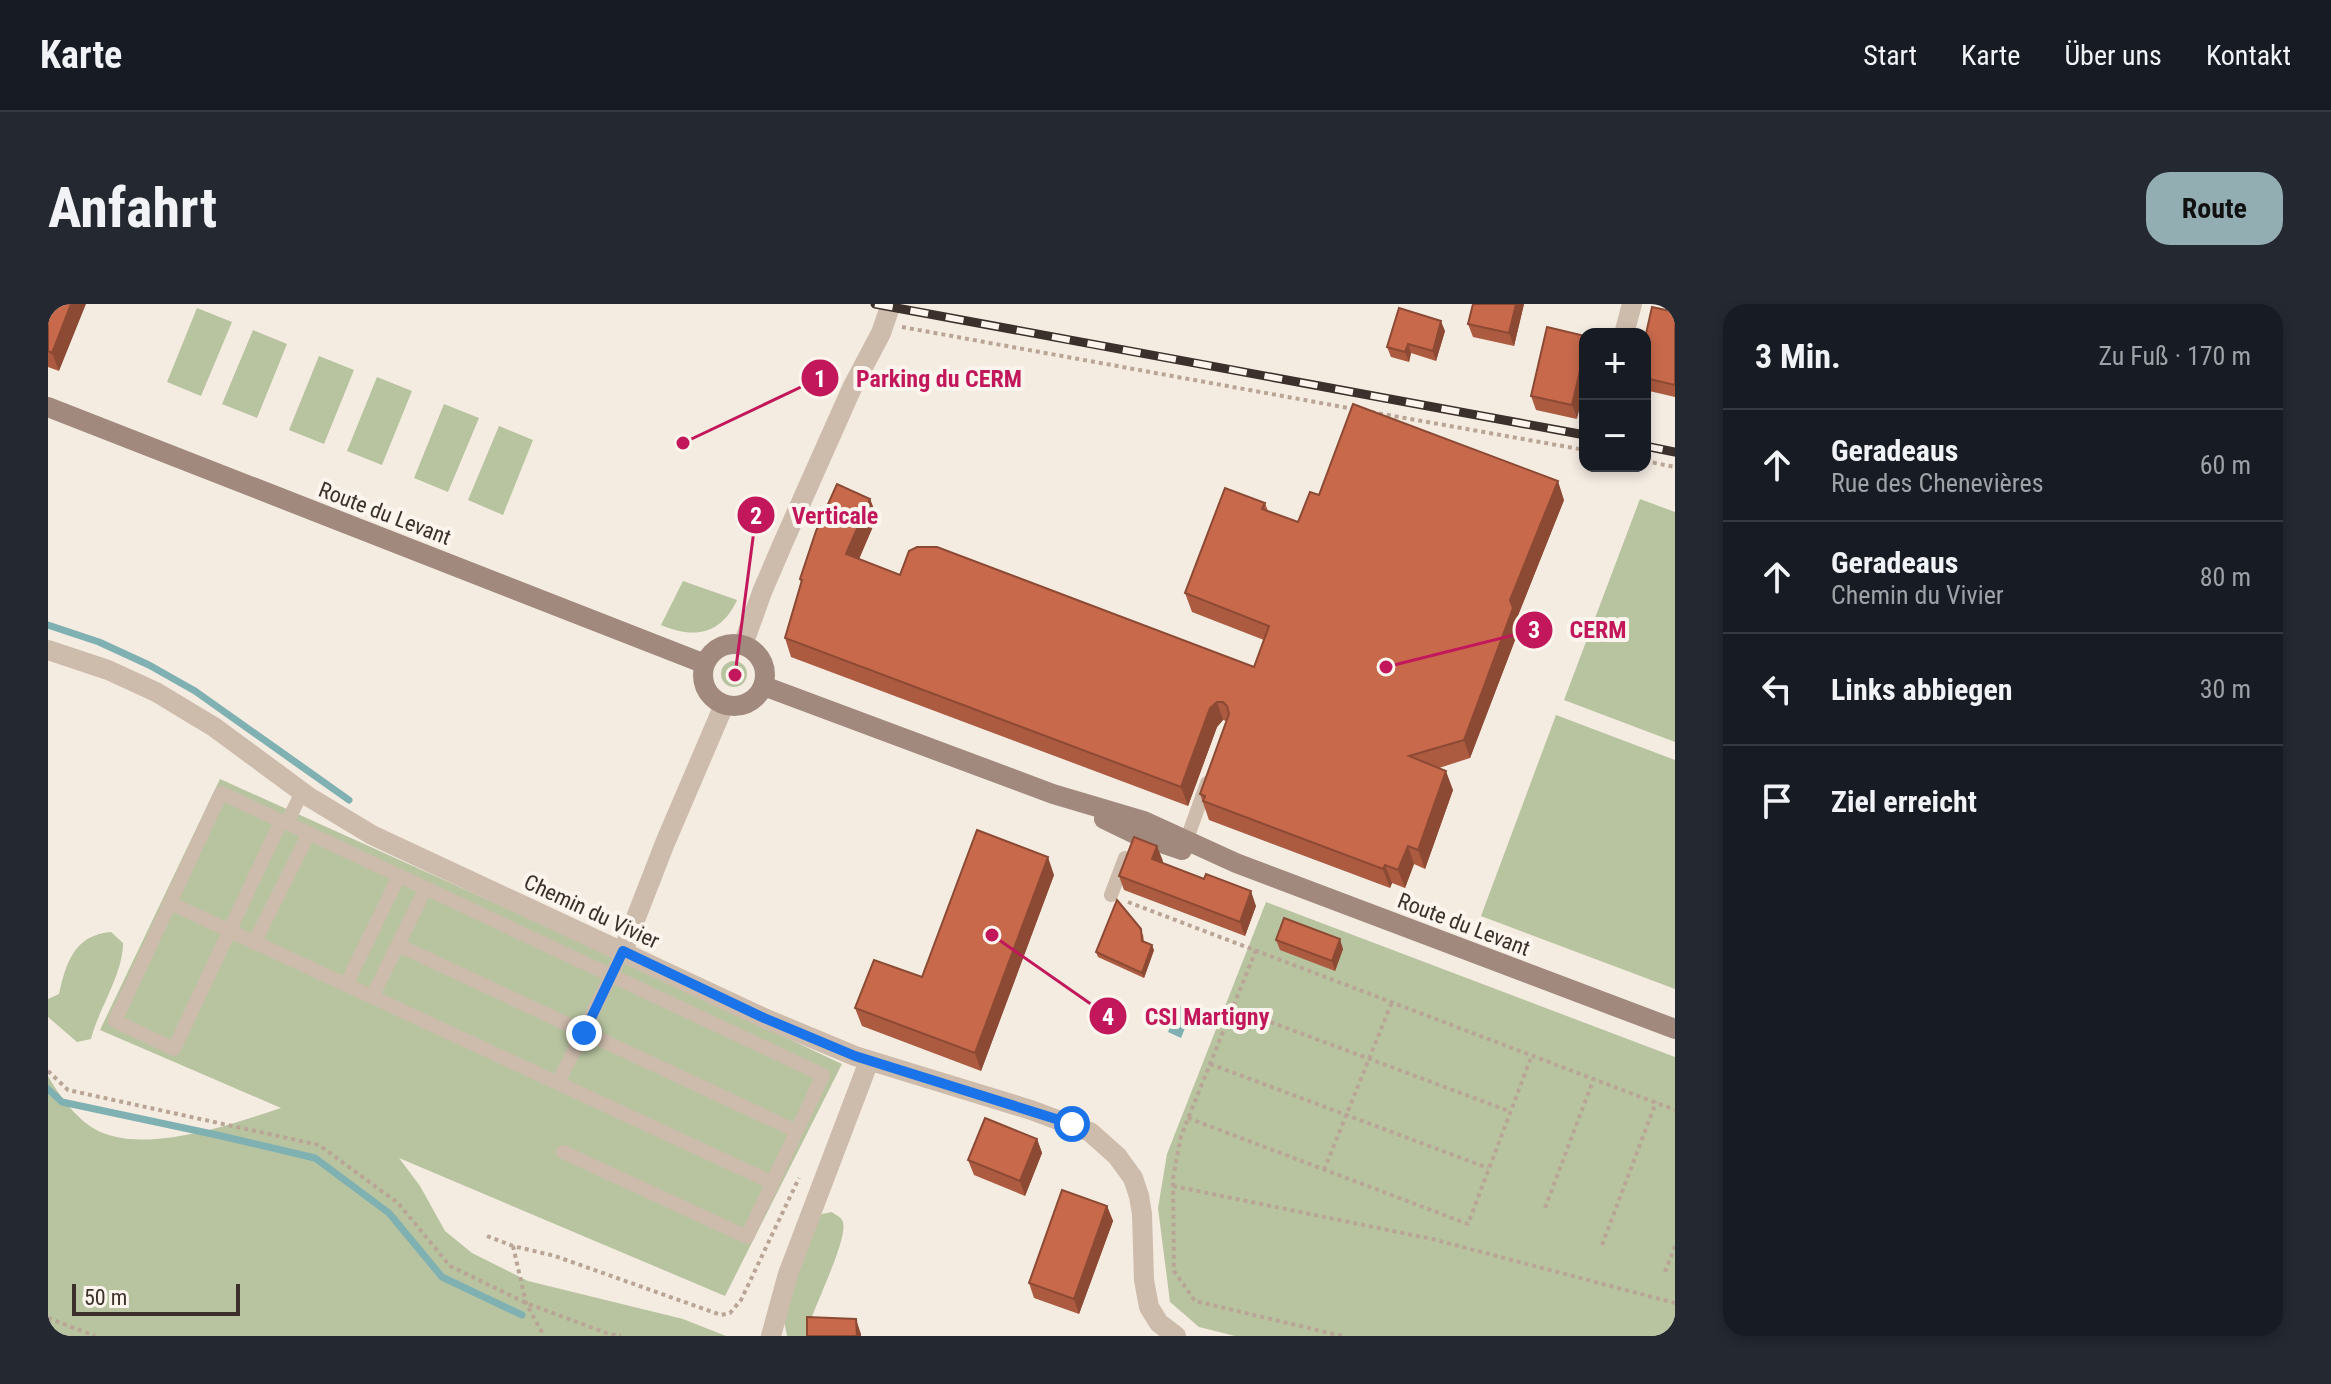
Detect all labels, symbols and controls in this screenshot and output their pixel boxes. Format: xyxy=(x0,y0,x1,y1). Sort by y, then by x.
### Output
text: Karte xyxy=(40,33,122,77)
text: Start xyxy=(1863,39,1917,72)
text: Karte xyxy=(1961,39,2020,72)
text: Über uns xyxy=(2064,39,2162,72)
text: Kontakt xyxy=(2206,39,2291,72)
button: Route xyxy=(2146,172,2283,245)
text: Anfahrt xyxy=(48,175,217,241)
map controls xyxy=(1579,328,1651,472)
button: + xyxy=(1579,328,1651,400)
text: 3 Min. xyxy=(1755,336,1841,376)
text: Zu Fuß · 170 m xyxy=(2098,341,2251,371)
callout: Parking du CERM xyxy=(800,354,1038,402)
text: 1 xyxy=(814,365,826,393)
text: Parking du CERM xyxy=(856,365,1022,393)
button: − xyxy=(1579,400,1651,472)
text: Geradeaus xyxy=(1831,433,1958,468)
icon: ahead xyxy=(1755,443,1799,487)
text: 60 m xyxy=(2200,450,2251,480)
text: Rue des Chenevières xyxy=(1831,468,2044,498)
street label: Route du Levant xyxy=(315,477,454,550)
callout: Verticale xyxy=(736,491,894,539)
text: 2 xyxy=(750,502,762,530)
text: Verticale xyxy=(792,502,878,530)
text: Geradeaus xyxy=(1831,545,1958,580)
icon: ahead xyxy=(1755,555,1799,599)
text: 80 m xyxy=(2200,562,2251,592)
text: Chemin du Vivier xyxy=(1831,580,2004,610)
callout: CERM xyxy=(1514,606,1642,654)
text: 3 xyxy=(1528,616,1540,644)
text: CERM xyxy=(1570,616,1626,644)
icon: left xyxy=(1755,667,1799,711)
text: Links abbiegen xyxy=(1831,672,2013,707)
text: 30 m xyxy=(2200,674,2251,704)
icon: arrive xyxy=(1755,779,1799,823)
text: Ziel erreicht xyxy=(1831,784,1977,819)
street label: Chemin du Vivier xyxy=(520,869,664,954)
street label: Route du Levant xyxy=(1394,888,1533,961)
callout: CSI Martigny xyxy=(1088,992,1285,1040)
text: 4 xyxy=(1102,1003,1114,1031)
text: CSI Martigny xyxy=(1145,1003,1270,1031)
route end xyxy=(566,1015,602,1051)
route start xyxy=(1054,1106,1090,1142)
scale bar xyxy=(72,1280,240,1316)
text: 50 m xyxy=(84,1285,127,1310)

